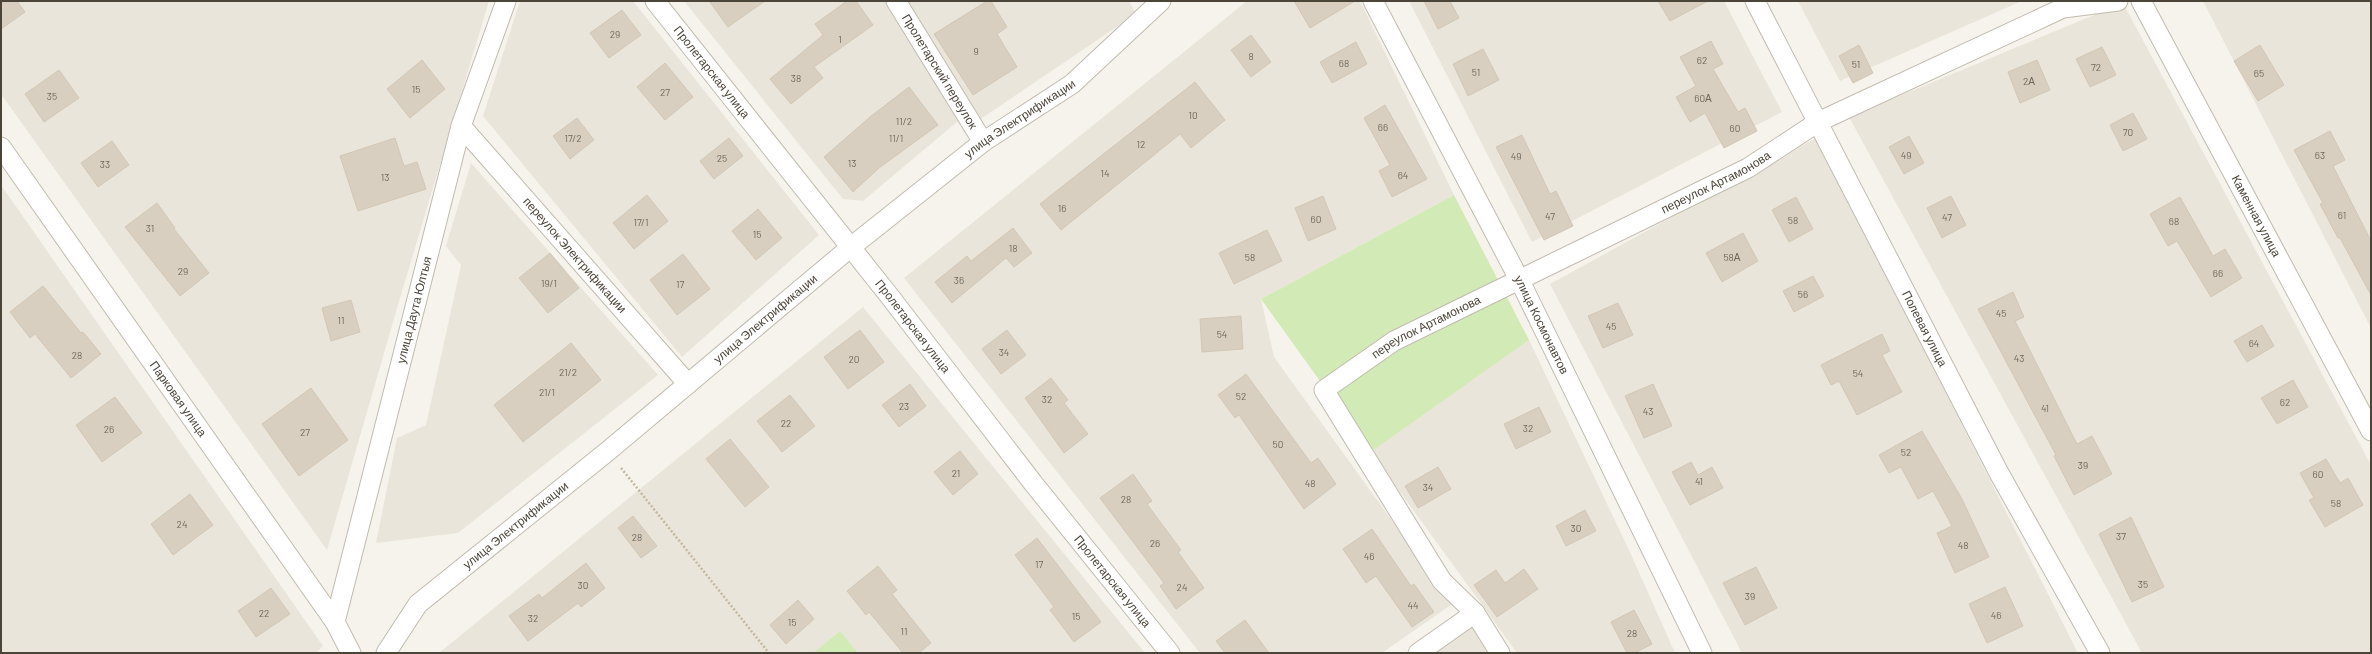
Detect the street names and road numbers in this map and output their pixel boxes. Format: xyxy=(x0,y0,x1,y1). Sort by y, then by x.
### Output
street label: Пролетарский переулок xyxy=(900,11,981,132)
street label: Пролетарская улица xyxy=(671,23,754,121)
street label: улица Электрификации xyxy=(961,76,1078,161)
street label: переулок Артамонова xyxy=(1658,147,1773,215)
street label: Каменная улица xyxy=(2229,172,2285,259)
street label: переулок Электрификации xyxy=(521,194,630,315)
street label: улица Даута Юлтыя xyxy=(393,255,434,365)
street label: улица Электрификации xyxy=(710,271,819,366)
street label: улица Космонавтов xyxy=(1511,273,1572,376)
street label: Пролетарская улица xyxy=(873,276,954,375)
street label: Полевая улица xyxy=(1900,288,1951,369)
street label: переулок Артамонова xyxy=(1368,292,1483,361)
street label: Парковая улица xyxy=(148,358,210,439)
street label: улица Электрификации xyxy=(460,478,570,572)
street label: Пролетарская улица xyxy=(1072,532,1155,630)

